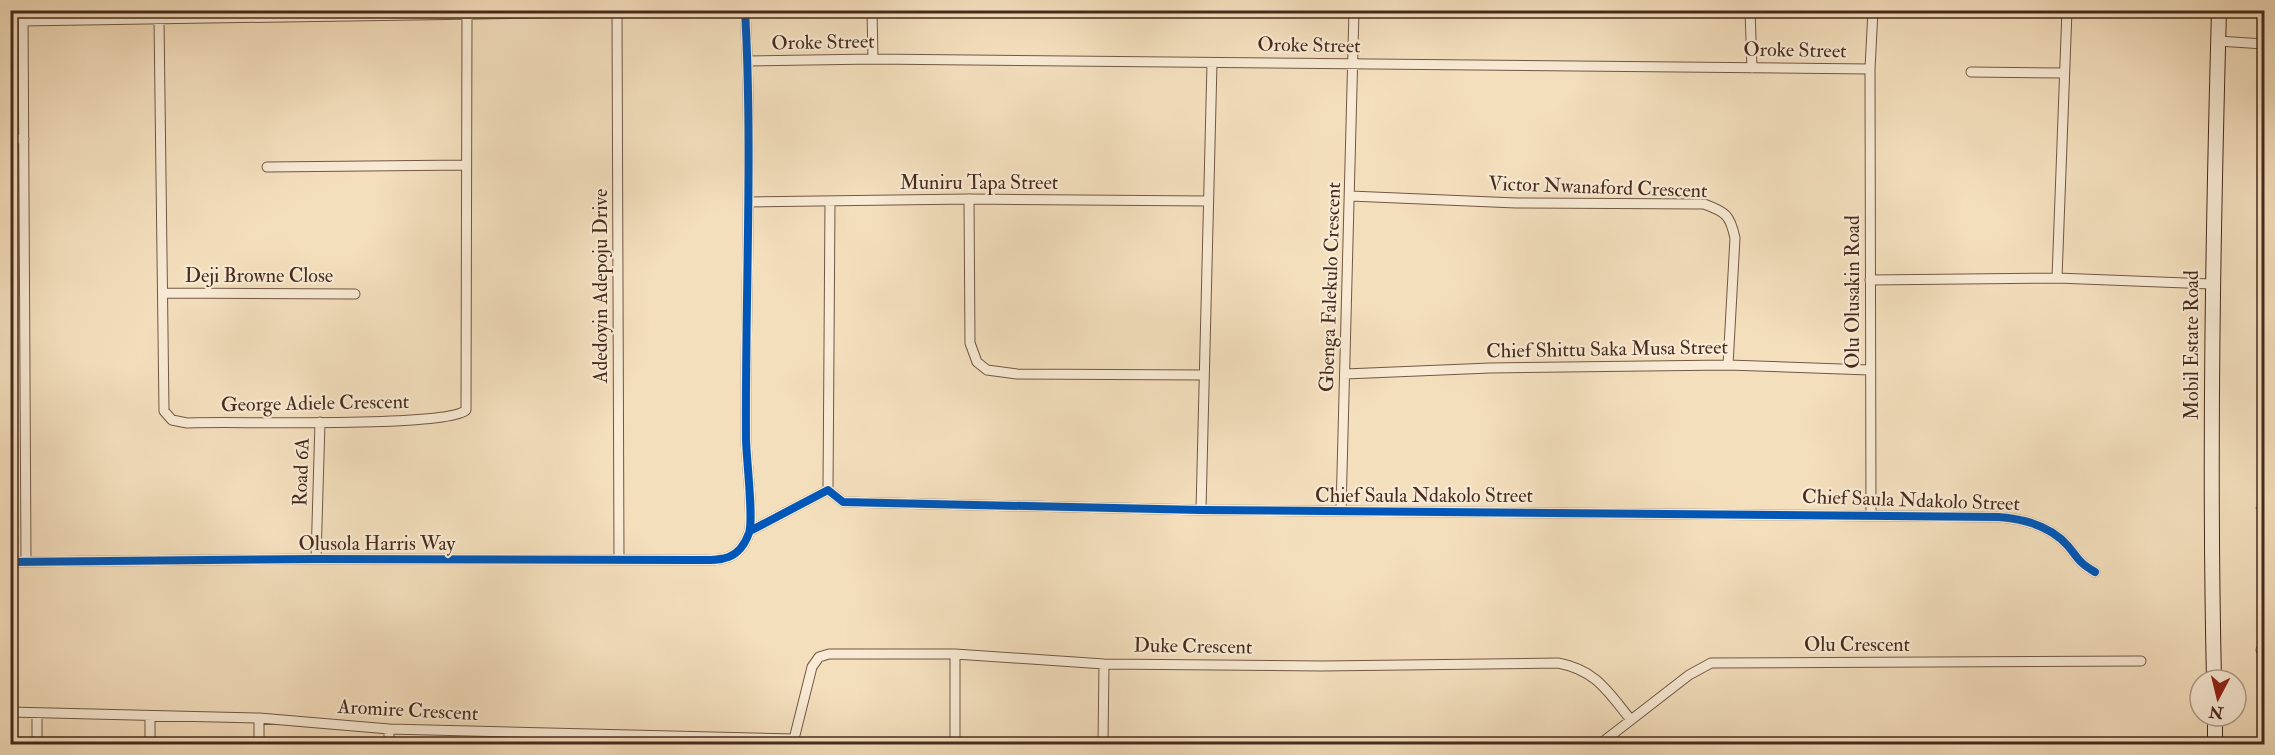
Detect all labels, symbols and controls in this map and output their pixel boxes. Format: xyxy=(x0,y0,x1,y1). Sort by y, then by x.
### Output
street label: Oroke Street xyxy=(771,29,875,55)
street label: Oroke Street xyxy=(1257,32,1361,58)
street label: Oroke Street xyxy=(1743,37,1847,63)
street label: Muniru Tapa Street xyxy=(900,170,1059,196)
street label: Victor Nwanaford Crescent xyxy=(1488,171,1708,203)
street label: Gbenga Falekulo Crescent xyxy=(1314,181,1346,392)
street label: Adedoyin Adepoju Drive xyxy=(588,189,614,384)
street label: Olu Olusakin Road xyxy=(1840,215,1865,369)
street label: Deji Browne Close xyxy=(185,263,333,288)
street label: Mobil Estate Road xyxy=(2179,270,2204,420)
street label: Chief Shittu Saka Musa Street xyxy=(1486,334,1729,364)
street label: George Adiele Crescent xyxy=(221,389,410,417)
street label: Road 6A xyxy=(287,437,315,507)
street label: Chief Saula Ndakolo Street xyxy=(1315,483,1534,508)
street label: Chief Saula Ndakolo Street xyxy=(1802,484,2021,516)
street label: Olusola Harris Way xyxy=(299,531,457,556)
street label: Duke Crescent xyxy=(1133,632,1253,660)
street label: Olu Crescent xyxy=(1804,632,1910,657)
north arrow xyxy=(2188,668,2248,728)
street label: Aromire Crescent xyxy=(336,694,479,726)
text: N xyxy=(2207,701,2226,723)

